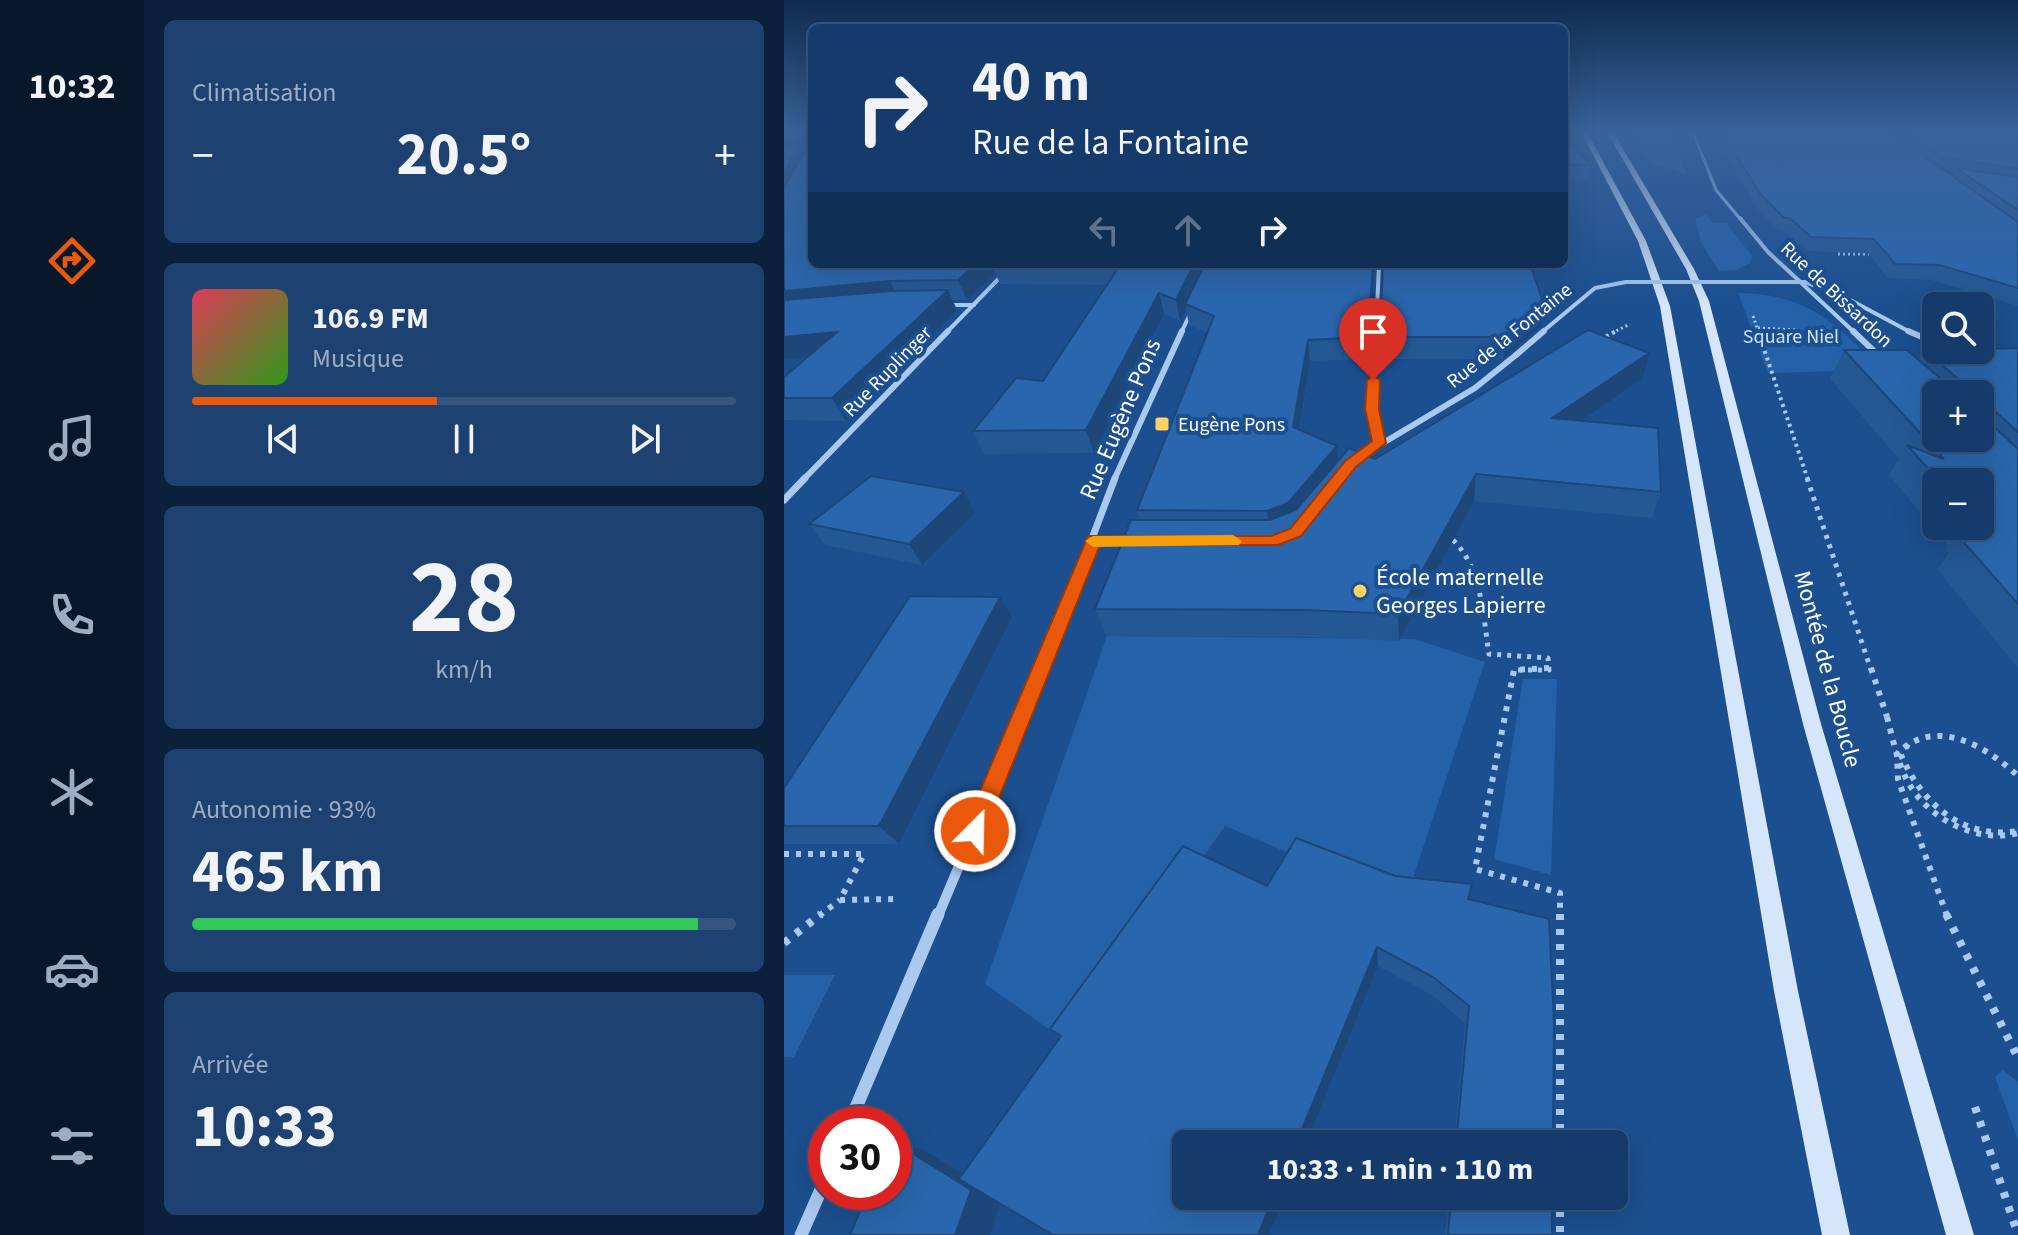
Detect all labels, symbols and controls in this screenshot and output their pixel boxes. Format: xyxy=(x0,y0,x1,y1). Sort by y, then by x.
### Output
text: 40 m xyxy=(972,43,1090,122)
icon: right xyxy=(840,56,944,160)
text: 10:32 xyxy=(29,61,115,112)
text: Climatisation xyxy=(192,74,337,111)
text: 20.5° xyxy=(397,113,531,198)
text: Rue de la Fontaine xyxy=(972,117,1249,168)
text: − xyxy=(192,125,214,188)
text: + xyxy=(714,125,736,188)
icon: left xyxy=(1082,208,1126,252)
icon: ahead xyxy=(1166,208,1210,252)
icon: right xyxy=(1250,208,1294,252)
icon: directions xyxy=(44,233,100,289)
street label: Rue de Bissardon xyxy=(1774,235,1899,354)
street label: Rue de la Fontaine xyxy=(1441,276,1578,395)
map controls xyxy=(1922,292,1994,540)
button: search xyxy=(1922,292,1994,364)
text: 106.9 FM xyxy=(312,297,429,340)
pin xyxy=(1339,298,1407,380)
icon: arrive xyxy=(1351,310,1395,354)
street label: Rue Ruplinger xyxy=(837,320,939,424)
park label: Square Niel xyxy=(1743,323,1839,351)
street label: Rue Eugène Pons xyxy=(1071,333,1170,505)
text: Musique xyxy=(312,340,404,377)
button: + xyxy=(1922,380,1994,452)
icon: music xyxy=(44,410,100,466)
place label: Eugène Pons xyxy=(1178,411,1285,439)
marker: Eugène Pons xyxy=(1153,415,1171,433)
icon: previous xyxy=(261,417,305,461)
icon: pause xyxy=(442,417,486,461)
icon: next xyxy=(623,417,667,461)
button: − xyxy=(1922,468,1994,540)
text: 28 xyxy=(409,525,519,673)
place label: École maternelle Georges Lapierre xyxy=(1376,560,1546,623)
street label: Montée de la Boucle xyxy=(1784,567,1871,771)
marker: École maternelle Georges Lapierre xyxy=(1351,582,1369,600)
icon: phone xyxy=(44,587,100,643)
text: km/h xyxy=(435,651,493,688)
icon: climate xyxy=(44,764,100,820)
position arrow xyxy=(933,789,1017,873)
text: Autonomie · 93% xyxy=(192,791,376,828)
text: 465 km xyxy=(192,830,383,915)
icon: car xyxy=(44,941,100,997)
text: Arrivée xyxy=(192,1046,268,1083)
text: 10:33 xyxy=(192,1085,337,1170)
speed limit sign: 30 xyxy=(808,1106,912,1210)
icon: filters xyxy=(44,1118,100,1174)
text: 10:33 · 1 min · 110 m xyxy=(1267,1148,1533,1191)

